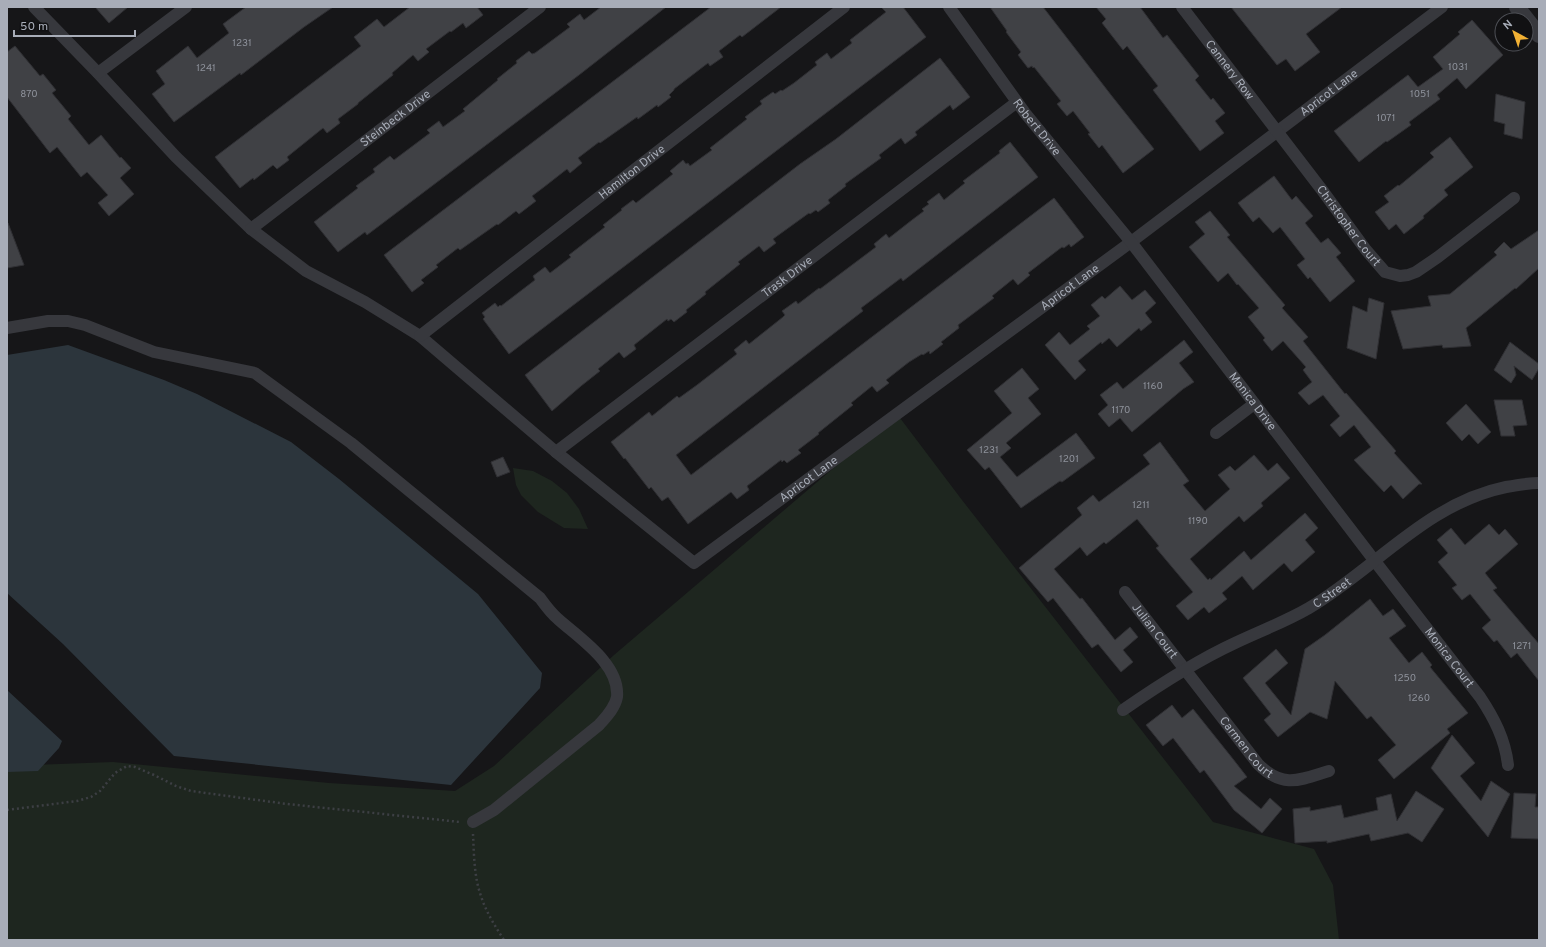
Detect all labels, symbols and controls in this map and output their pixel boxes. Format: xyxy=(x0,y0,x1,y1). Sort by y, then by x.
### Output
scale bar xyxy=(14,12,135,38)
north arrow xyxy=(1494,12,1534,52)
text: N xyxy=(1501,17,1516,33)
text: 50 m xyxy=(20,19,48,35)
house number: 1231 xyxy=(232,37,252,50)
street label: Cannery Row xyxy=(1201,37,1258,104)
house number: 1031 xyxy=(1448,61,1468,74)
house number: 1241 xyxy=(196,62,216,75)
street label: Apricot Lane xyxy=(1297,66,1362,121)
street label: Steinbeck Drive xyxy=(357,87,435,151)
house number: 870 xyxy=(20,88,38,101)
house number: 1051 xyxy=(1410,88,1430,101)
street label: Robert Drive xyxy=(1009,96,1064,160)
house number: 1071 xyxy=(1377,112,1395,125)
street label: Hamilton Drive xyxy=(596,142,669,203)
street label: Christopher Court xyxy=(1312,182,1384,270)
street label: Trask Drive xyxy=(759,253,816,302)
street label: Apricot Lane xyxy=(1038,261,1103,315)
street label: Monica Drive xyxy=(1225,369,1280,435)
house number: 1160 xyxy=(1143,380,1163,393)
house number: 1170 xyxy=(1112,404,1130,417)
house number: 1231 xyxy=(979,444,999,457)
street label: Apricot Lane xyxy=(776,453,842,507)
house number: 1201 xyxy=(1059,453,1079,466)
house number: 1211 xyxy=(1132,499,1150,512)
house number: 1190 xyxy=(1188,515,1208,528)
street label: C Street xyxy=(1310,575,1355,613)
street label: Julian Court xyxy=(1128,600,1181,663)
street label: Monica Court xyxy=(1420,625,1477,692)
house number: 1271 xyxy=(1513,640,1531,653)
house number: 1250 xyxy=(1394,672,1416,685)
house number: 1260 xyxy=(1408,692,1430,705)
street label: Carmen Court xyxy=(1215,713,1276,783)

